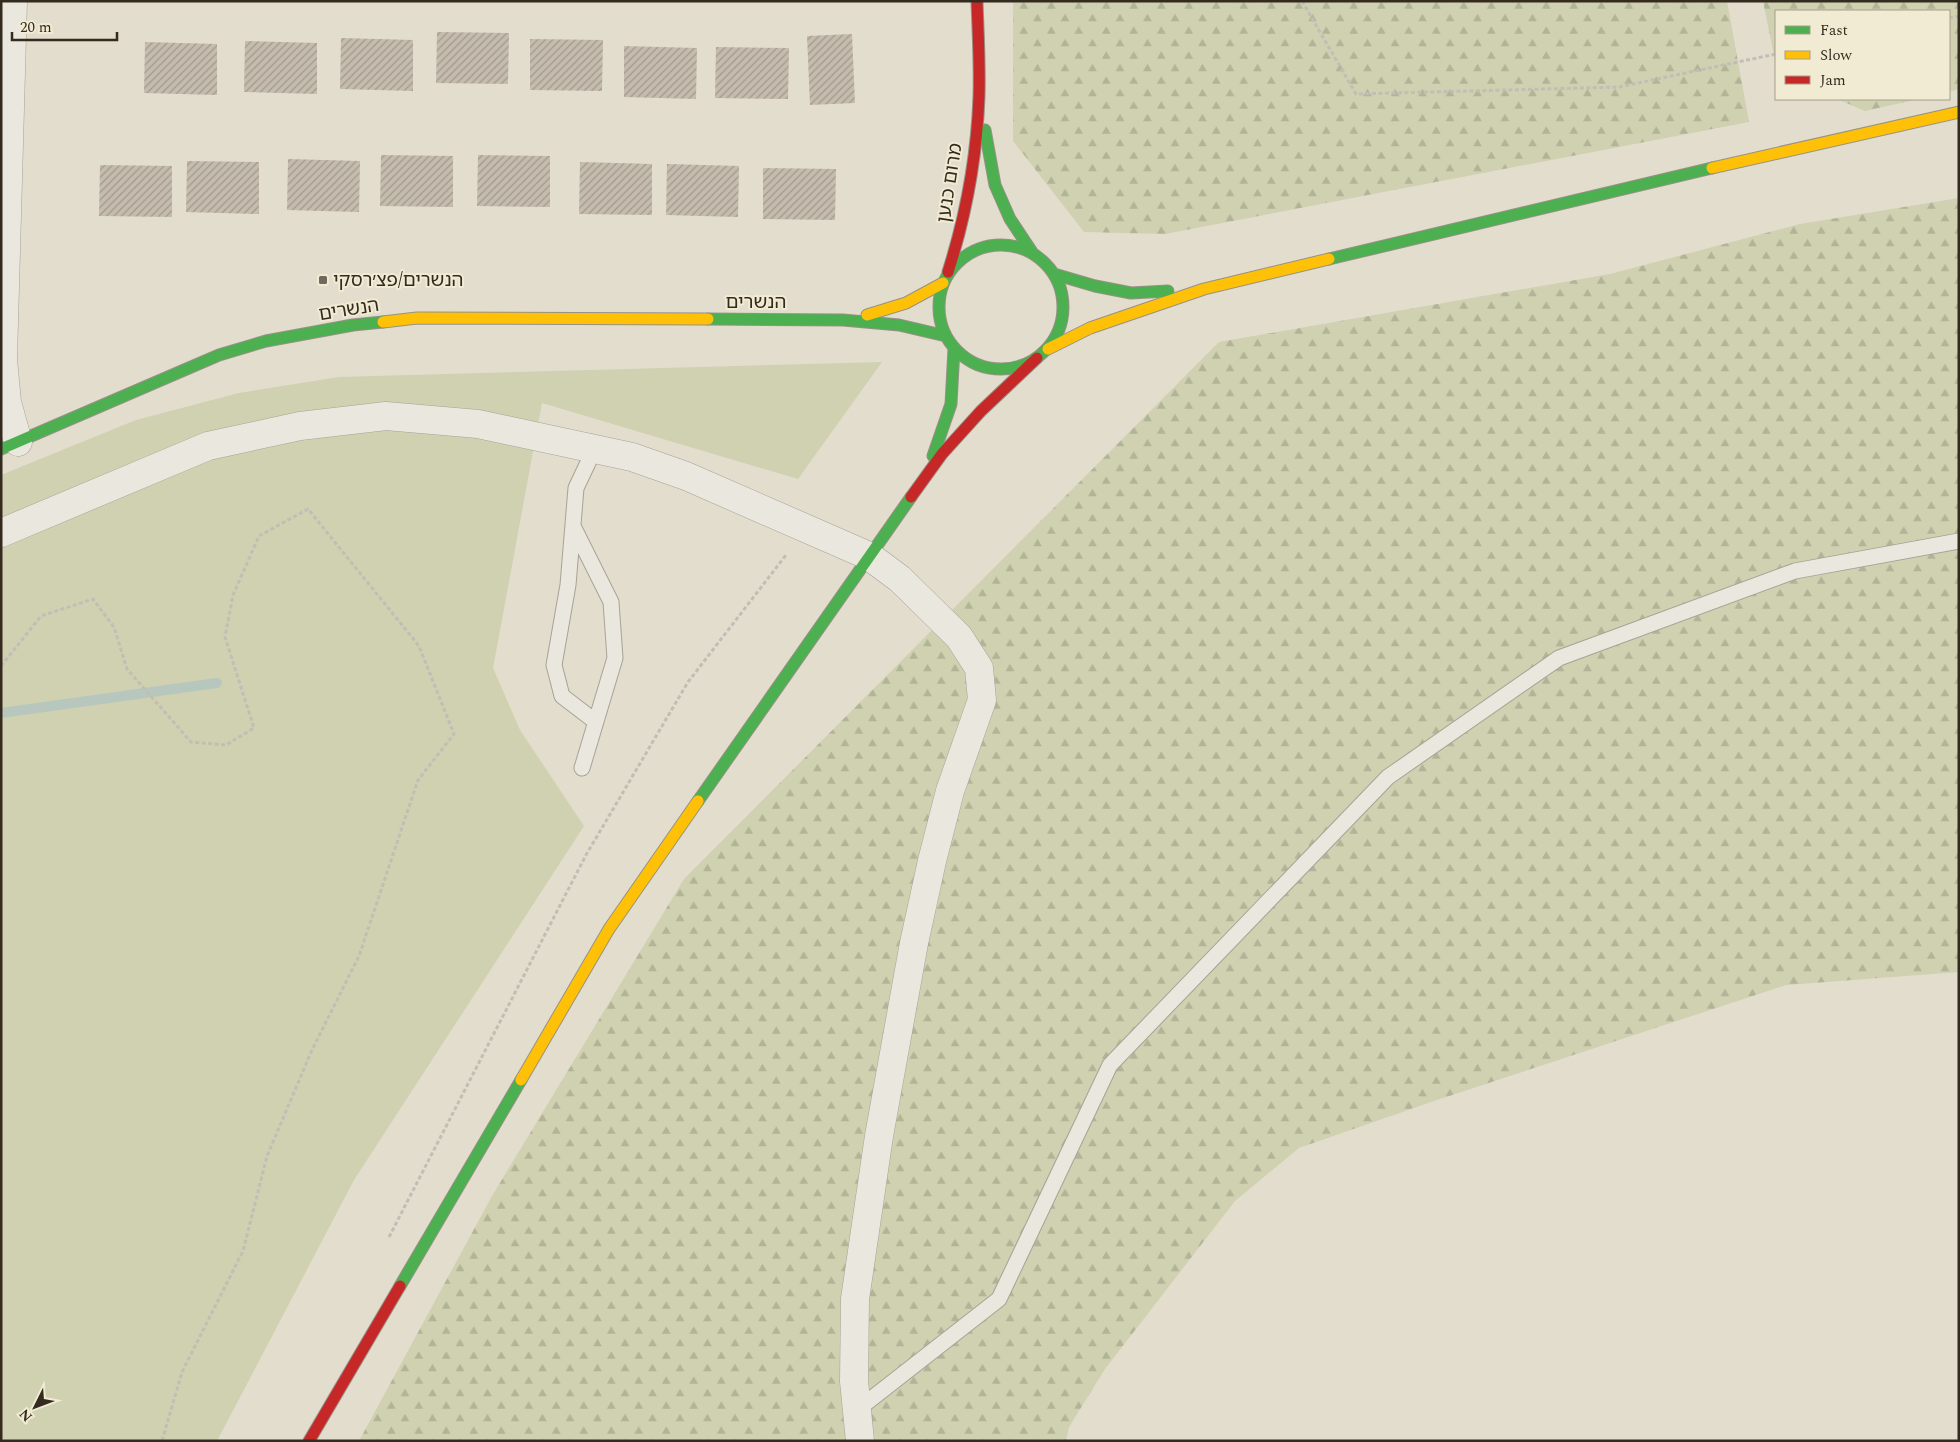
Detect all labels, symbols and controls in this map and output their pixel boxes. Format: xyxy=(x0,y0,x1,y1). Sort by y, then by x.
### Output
scale bar xyxy=(12,10,118,42)
legend xyxy=(1775,10,1950,100)
text: 20 m xyxy=(20,16,52,39)
text: Fast xyxy=(1820,19,1848,42)
text: Slow xyxy=(1820,44,1852,67)
text: Jam xyxy=(1820,69,1846,92)
street label: מרום כנען xyxy=(929,141,971,225)
place label: הנשרים/פצ׳רסקי xyxy=(333,266,464,295)
marker: הנשרים/פצ׳רסקי xyxy=(317,274,329,286)
street label: הנשרים xyxy=(726,288,786,317)
street label: הנשרים xyxy=(317,291,381,329)
north arrow xyxy=(10,1382,60,1432)
text: N xyxy=(14,1404,37,1427)

